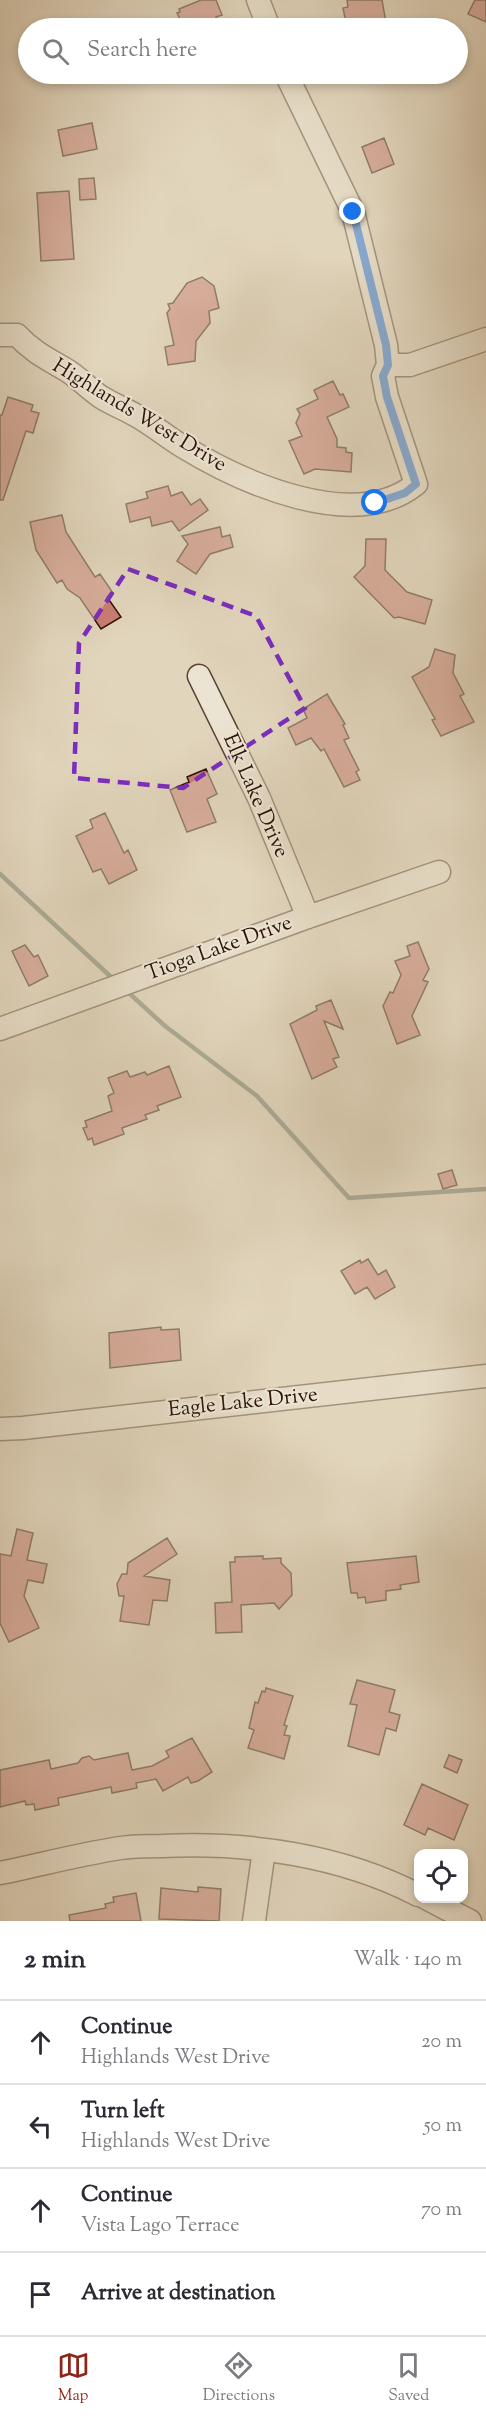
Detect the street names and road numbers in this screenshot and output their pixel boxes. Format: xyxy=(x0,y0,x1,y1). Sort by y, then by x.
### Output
street label: Highlands West Drive xyxy=(46,352,232,480)
street label: Elk Lake Drive xyxy=(214,729,296,863)
street label: Tioga Lake Drive xyxy=(142,909,296,989)
street label: Eagle Lake Drive xyxy=(167,1380,319,1426)

